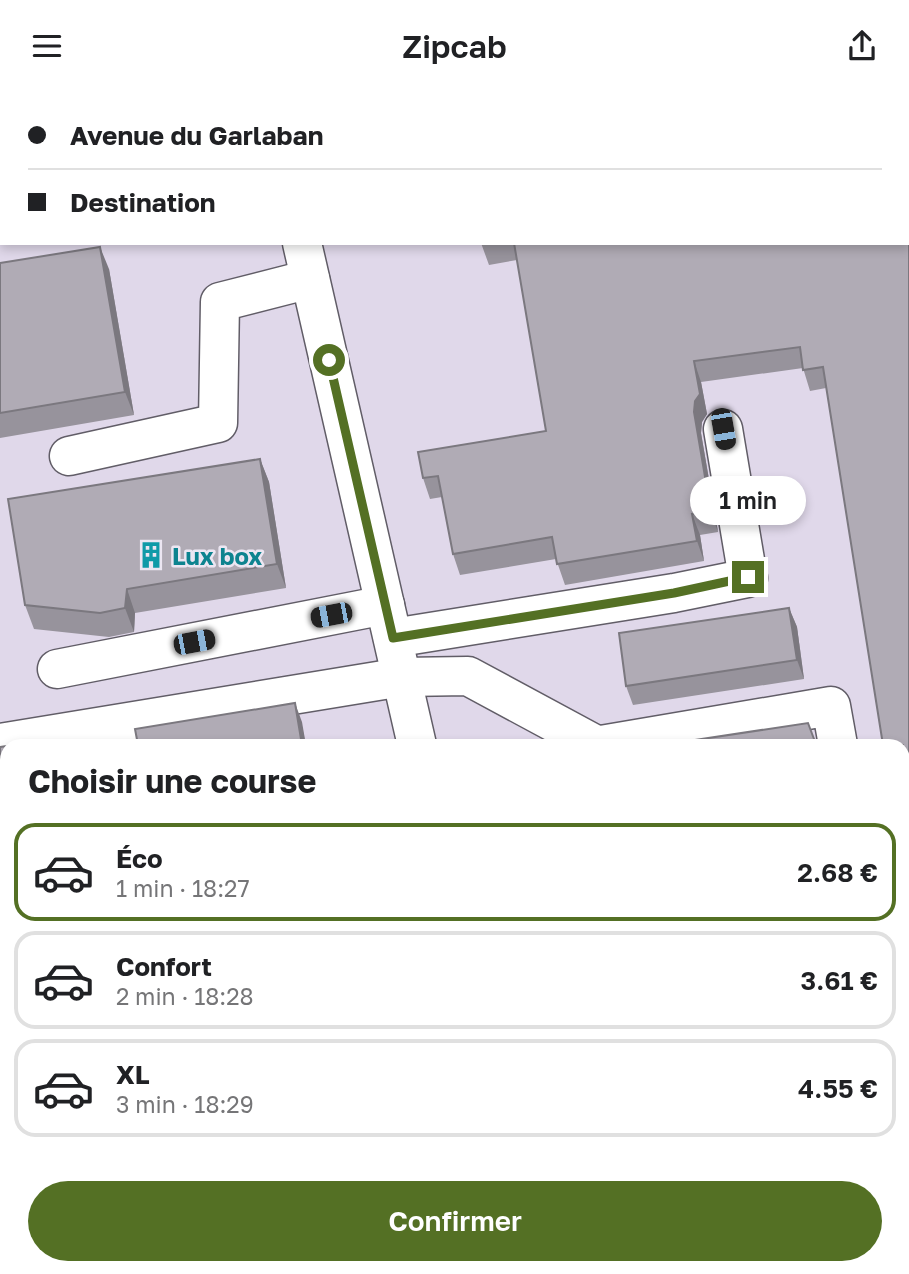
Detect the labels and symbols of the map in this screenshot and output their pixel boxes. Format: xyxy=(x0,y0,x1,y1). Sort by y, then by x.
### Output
route start xyxy=(313,344,345,376)
car xyxy=(710,406,737,452)
callout: 1 min xyxy=(690,475,806,525)
building icon: Lux box xyxy=(136,540,166,570)
place label: Lux box xyxy=(172,541,262,570)
route end xyxy=(732,561,764,593)
car xyxy=(309,601,354,629)
car xyxy=(172,628,217,656)

